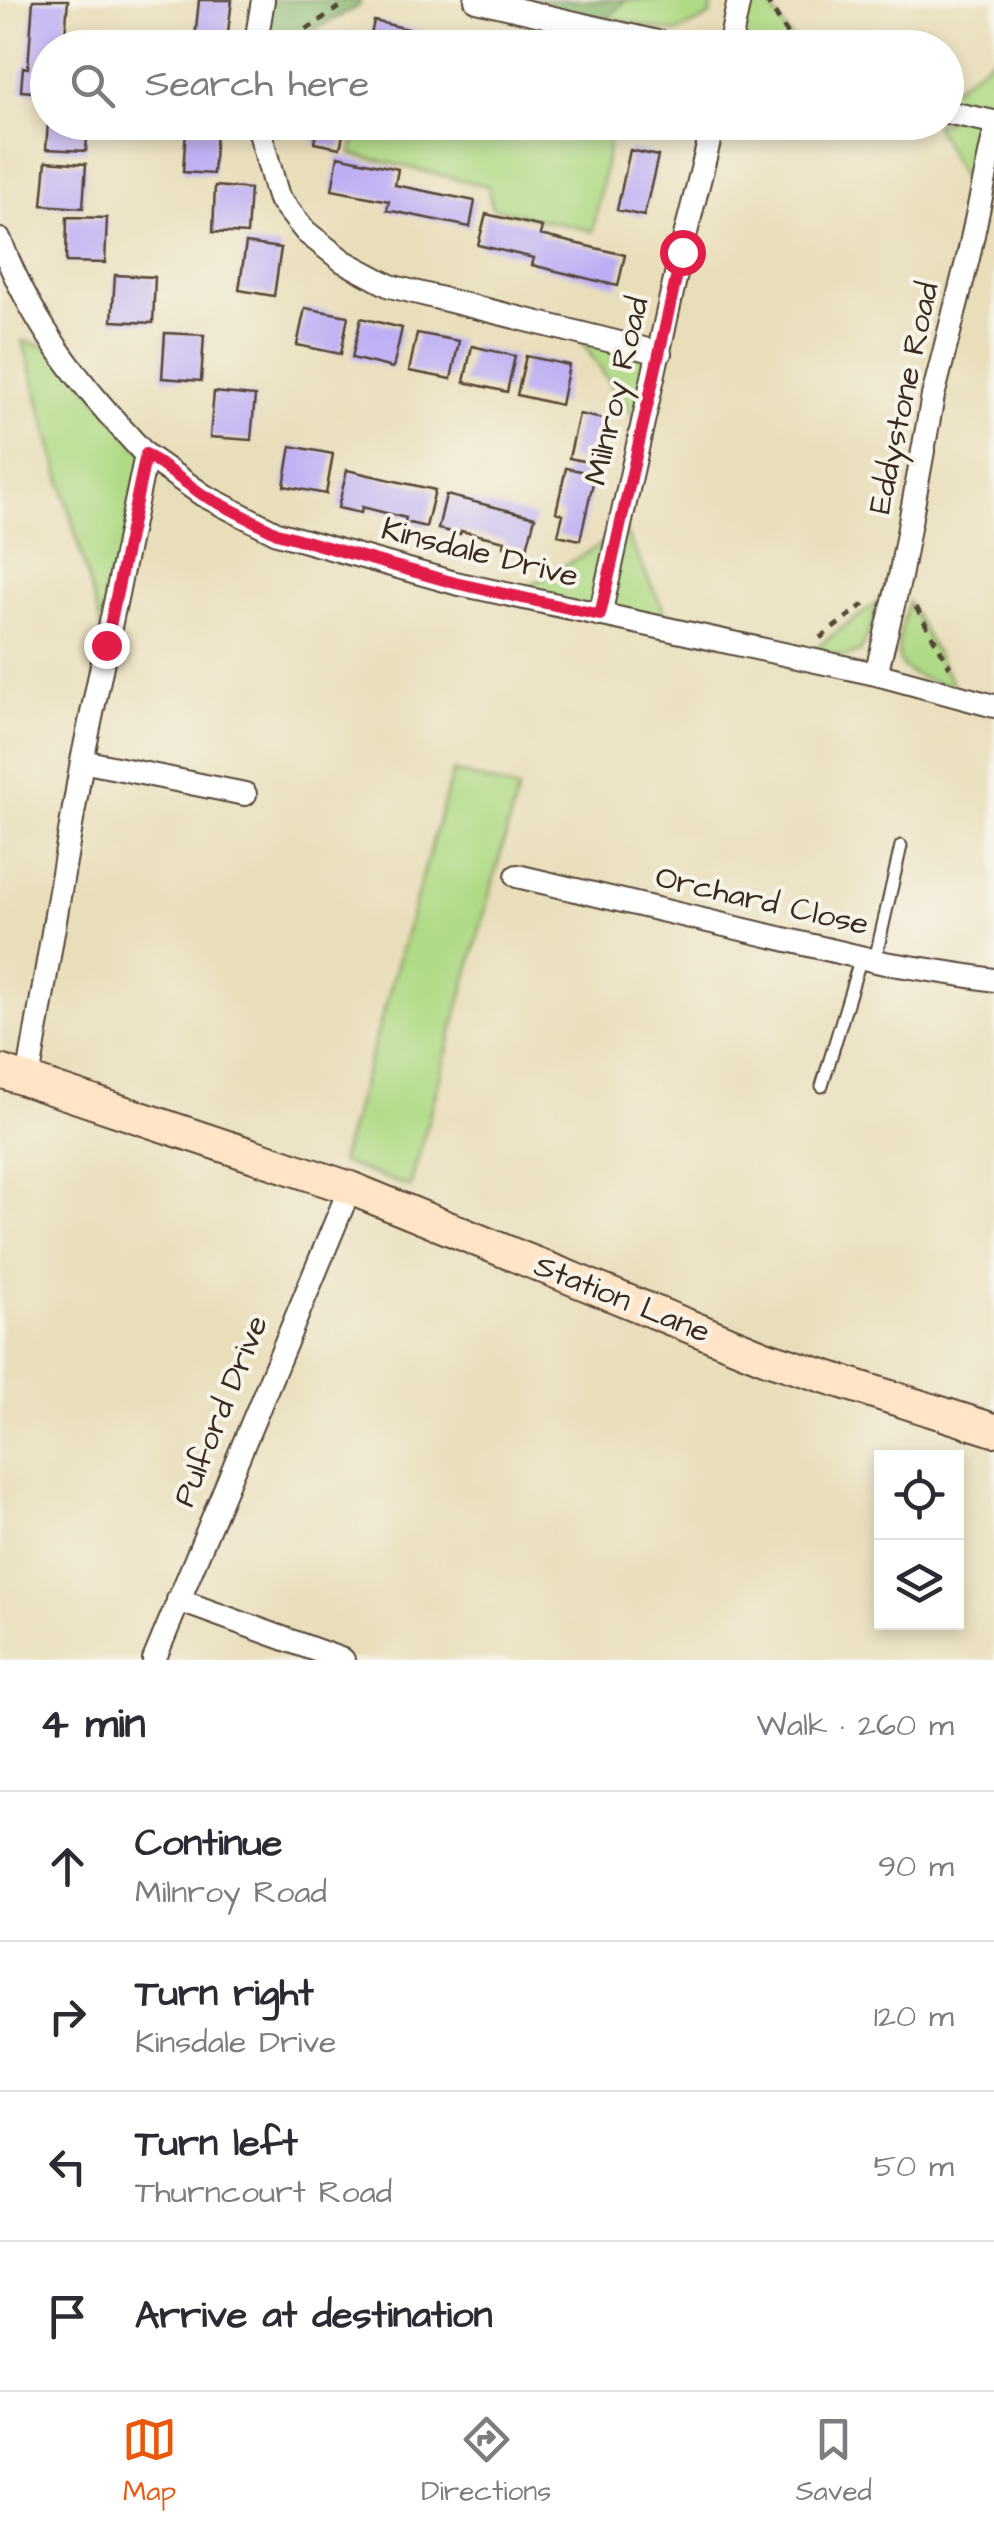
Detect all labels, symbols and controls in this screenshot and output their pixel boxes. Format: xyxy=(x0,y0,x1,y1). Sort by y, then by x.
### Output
search box xyxy=(30,30,964,140)
icon: search xyxy=(65,58,120,113)
text: Search here xyxy=(145,59,369,111)
route start xyxy=(660,230,706,276)
street label: Eddystone Road xyxy=(857,278,951,518)
street label: Milnroy Road xyxy=(573,292,661,490)
street label: Kinsdale Drive xyxy=(377,507,583,599)
route end xyxy=(84,623,130,669)
street label: Orchard Close xyxy=(651,855,873,947)
street label: Station Lane xyxy=(527,1243,717,1355)
street label: Pulford Drive xyxy=(162,1309,280,1513)
map controls xyxy=(874,1450,964,1630)
button: locate xyxy=(874,1450,964,1540)
button: layers xyxy=(874,1540,964,1630)
text: 4 min xyxy=(40,1696,145,1754)
text: Walk · 260 m xyxy=(757,1703,954,1748)
text: Continue xyxy=(135,1818,282,1870)
icon: ahead xyxy=(40,1839,95,1894)
text: 90 m xyxy=(878,1844,954,1889)
text: Milnroy Road xyxy=(135,1870,327,1915)
text: Turn right xyxy=(135,1968,314,2020)
icon: right xyxy=(40,1989,95,2044)
text: 120 m xyxy=(874,1994,954,2039)
text: Kinsdale Drive xyxy=(135,2020,336,2065)
text: Turn left xyxy=(135,2118,298,2170)
icon: left xyxy=(40,2139,95,2194)
text: 50 m xyxy=(873,2144,954,2189)
text: Thurncourt Road xyxy=(135,2170,392,2215)
icon: arrive xyxy=(40,2289,95,2344)
text: Arrive at destination xyxy=(135,2290,492,2342)
tab: Map xyxy=(122,2412,177,2511)
tab: Directions xyxy=(421,2412,551,2511)
tab: Saved xyxy=(796,2412,872,2511)

